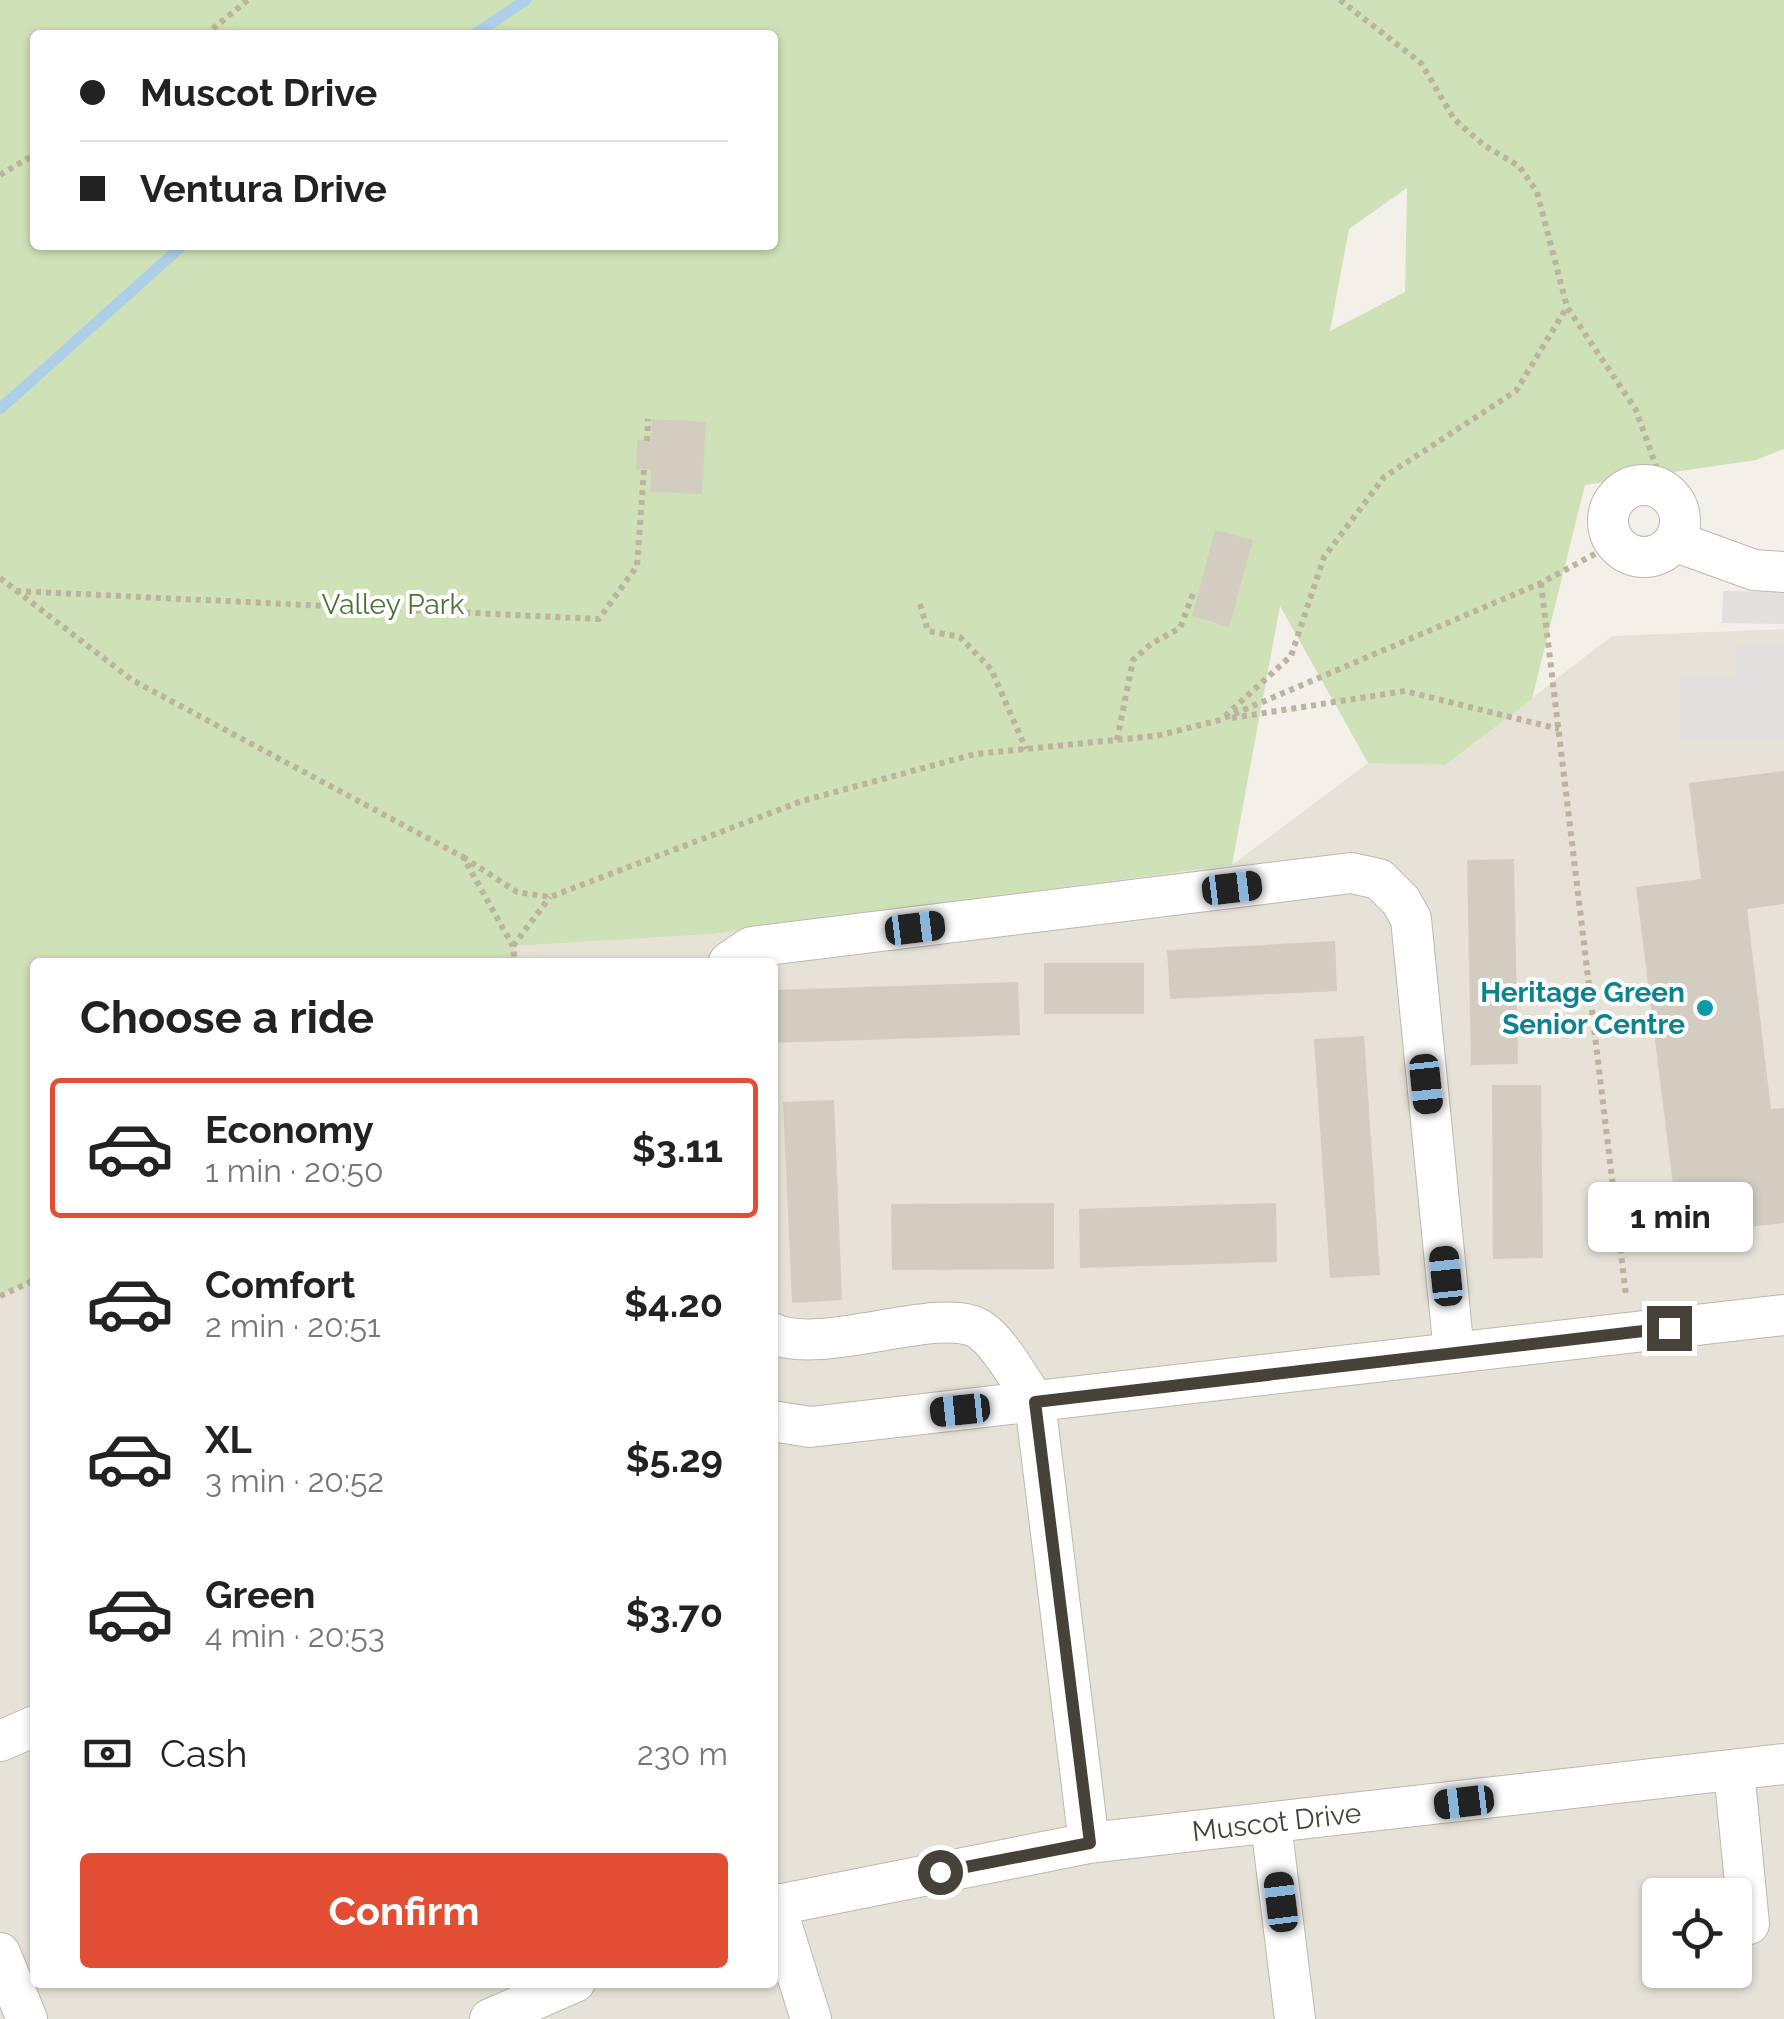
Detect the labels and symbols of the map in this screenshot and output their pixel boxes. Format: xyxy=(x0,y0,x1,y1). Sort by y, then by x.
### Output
park label: Valley Park xyxy=(322,588,465,621)
car xyxy=(1200,869,1264,907)
car xyxy=(883,909,947,947)
place label: Heritage Green Senior Centre xyxy=(1480,976,1685,1041)
marker: Heritage Green Senior Centre xyxy=(1694,997,1716,1019)
car xyxy=(1408,1053,1444,1115)
callout: 1 min xyxy=(1586,1183,1752,1253)
car xyxy=(1428,1245,1464,1307)
route end xyxy=(1647,1306,1692,1351)
car xyxy=(929,1392,991,1428)
car xyxy=(1432,1783,1496,1821)
street label: Muscot Drive xyxy=(1190,1796,1363,1848)
route start xyxy=(918,1850,963,1895)
car xyxy=(1262,1870,1300,1934)

